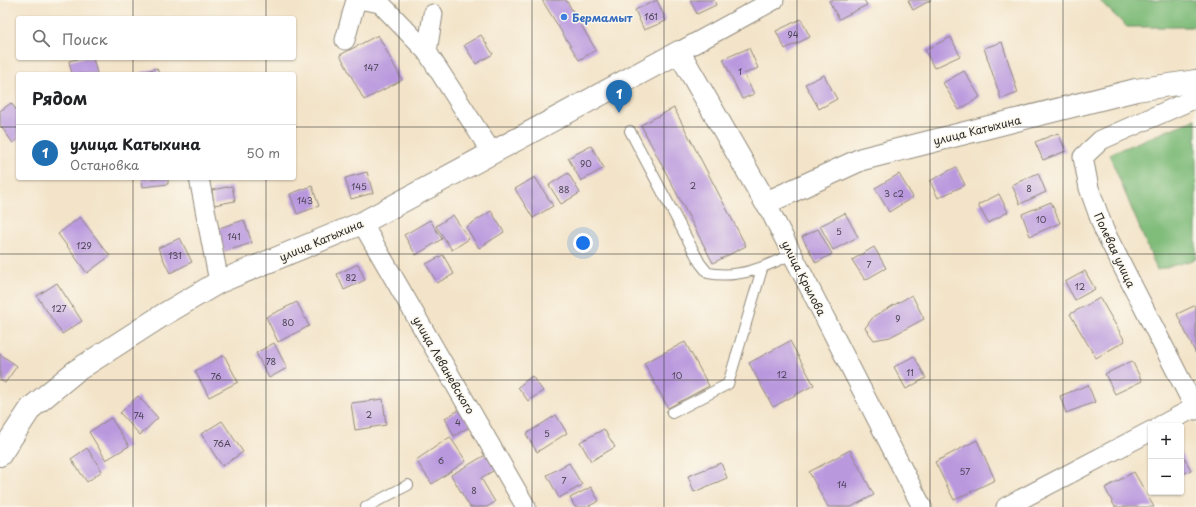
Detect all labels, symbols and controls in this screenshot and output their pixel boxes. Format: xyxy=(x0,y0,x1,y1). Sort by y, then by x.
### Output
place label: Бермамыт xyxy=(572,9,633,26)
house number: 161 xyxy=(644,9,658,23)
marker: Бермамыт xyxy=(559,12,569,22)
search box xyxy=(16,16,296,60)
icon: search xyxy=(30,27,52,49)
text: Поиск xyxy=(62,27,108,50)
house number: 94 xyxy=(787,27,799,41)
house number: 147 xyxy=(364,60,378,74)
house number: 1 xyxy=(738,64,742,78)
pin: 1 xyxy=(606,80,632,113)
text: Рядом xyxy=(32,85,87,111)
street label: улица Катыхина xyxy=(931,111,1023,149)
text: улица Катыхина xyxy=(70,132,201,155)
text: 1 xyxy=(42,143,48,162)
text: 50 m xyxy=(246,143,280,162)
text: Остановка xyxy=(70,155,139,174)
house number: 90 xyxy=(580,156,592,170)
house number: 2 xyxy=(690,178,696,192)
house number: 145 xyxy=(351,179,367,193)
house number: 8 xyxy=(1026,181,1032,195)
house number: 88 xyxy=(558,182,570,196)
house number: 3 с2 xyxy=(884,186,904,200)
house number: 143 xyxy=(297,193,313,207)
street label: Полевая улица xyxy=(1090,210,1140,291)
house number: 10 xyxy=(1036,212,1047,226)
street label: улица Катыхина xyxy=(276,215,366,265)
house number: 5 xyxy=(836,224,842,238)
house number: 141 xyxy=(227,229,241,243)
your location xyxy=(573,233,593,253)
street label: улица Крылова xyxy=(778,237,830,319)
house number: 129 xyxy=(76,238,92,252)
house number: 131 xyxy=(168,248,182,262)
house number: 7 xyxy=(866,257,872,271)
house number: 82 xyxy=(345,270,357,284)
house number: 12 xyxy=(1075,279,1085,293)
house number: 127 xyxy=(51,301,67,315)
house number: 9 xyxy=(895,311,901,325)
street label: улица Леваневского xyxy=(409,313,479,417)
house number: 80 xyxy=(282,315,295,329)
house number: 78 xyxy=(266,354,276,368)
house number: 11 xyxy=(906,365,914,379)
house number: 12 xyxy=(777,367,787,381)
house number: 10 xyxy=(672,368,683,382)
house number: 76 xyxy=(211,369,221,383)
house number: 2 xyxy=(366,407,372,421)
house number: 74 xyxy=(134,408,144,422)
house number: 4 xyxy=(455,415,461,429)
map controls xyxy=(1148,423,1184,495)
button: + xyxy=(1148,423,1184,459)
house number: 5 xyxy=(544,426,550,440)
house number: 76А xyxy=(213,436,231,450)
house number: 6 xyxy=(438,453,444,467)
button: − xyxy=(1148,459,1184,495)
house number: 57 xyxy=(960,464,970,478)
house number: 7 xyxy=(561,473,567,487)
house number: 14 xyxy=(837,477,847,491)
house number: 8 xyxy=(471,483,477,497)

